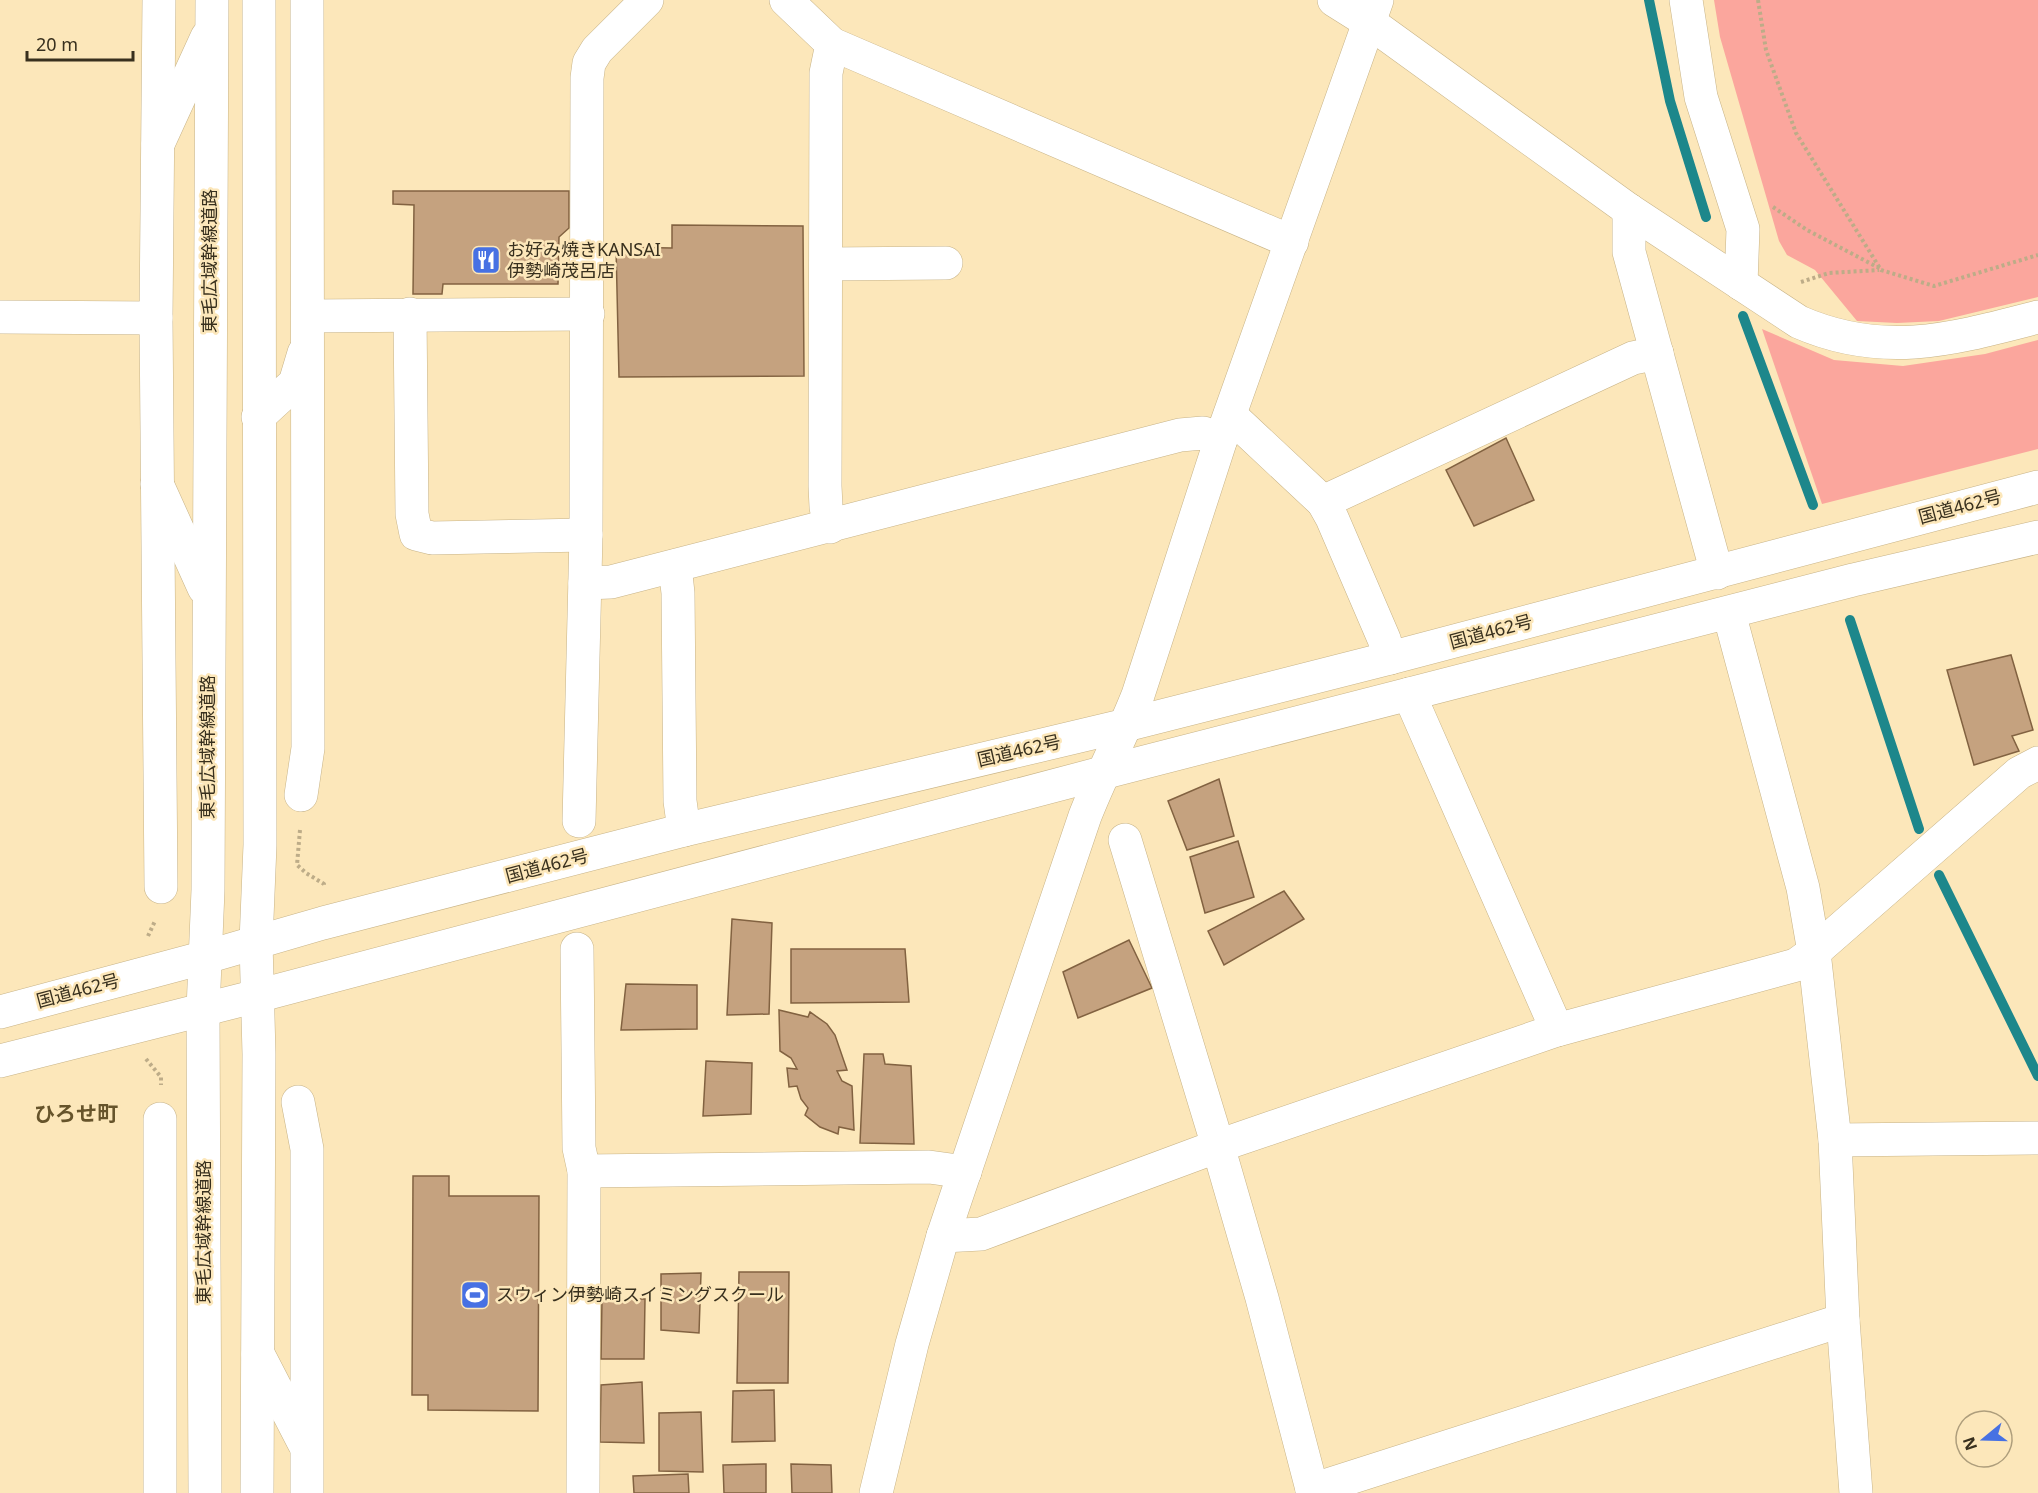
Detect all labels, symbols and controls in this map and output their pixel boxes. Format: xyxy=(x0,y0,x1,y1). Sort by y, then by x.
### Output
scale bar xyxy=(27,24,134,62)
text: 20 m xyxy=(36,32,78,56)
street label: 東毛広域幹線道路 xyxy=(197,189,221,333)
place label: お好み焼きKANSAI 伊勢崎茂呂店 xyxy=(507,237,661,282)
restaurant icon: お好み焼きKANSAI 伊勢崎茂呂店 xyxy=(470,244,502,276)
street label: 国道462号 xyxy=(1916,483,2004,529)
street label: 国道462号 xyxy=(1447,608,1535,654)
street label: 東毛広域幹線道路 xyxy=(195,675,219,819)
street label: 国道462号 xyxy=(975,729,1063,771)
street label: 国道462号 xyxy=(503,842,591,888)
street label: 国道462号 xyxy=(34,967,122,1013)
district label: ひろせ町 xyxy=(34,1099,118,1127)
street label: 東毛広域幹線道路 xyxy=(191,1160,215,1304)
sports icon: スウィン伊勢崎スイミングスクール xyxy=(459,1279,491,1311)
place label: スウィン伊勢崎スイミングスクール xyxy=(496,1282,784,1306)
north arrow xyxy=(1954,1409,2014,1469)
text: N xyxy=(1957,1434,1982,1454)

